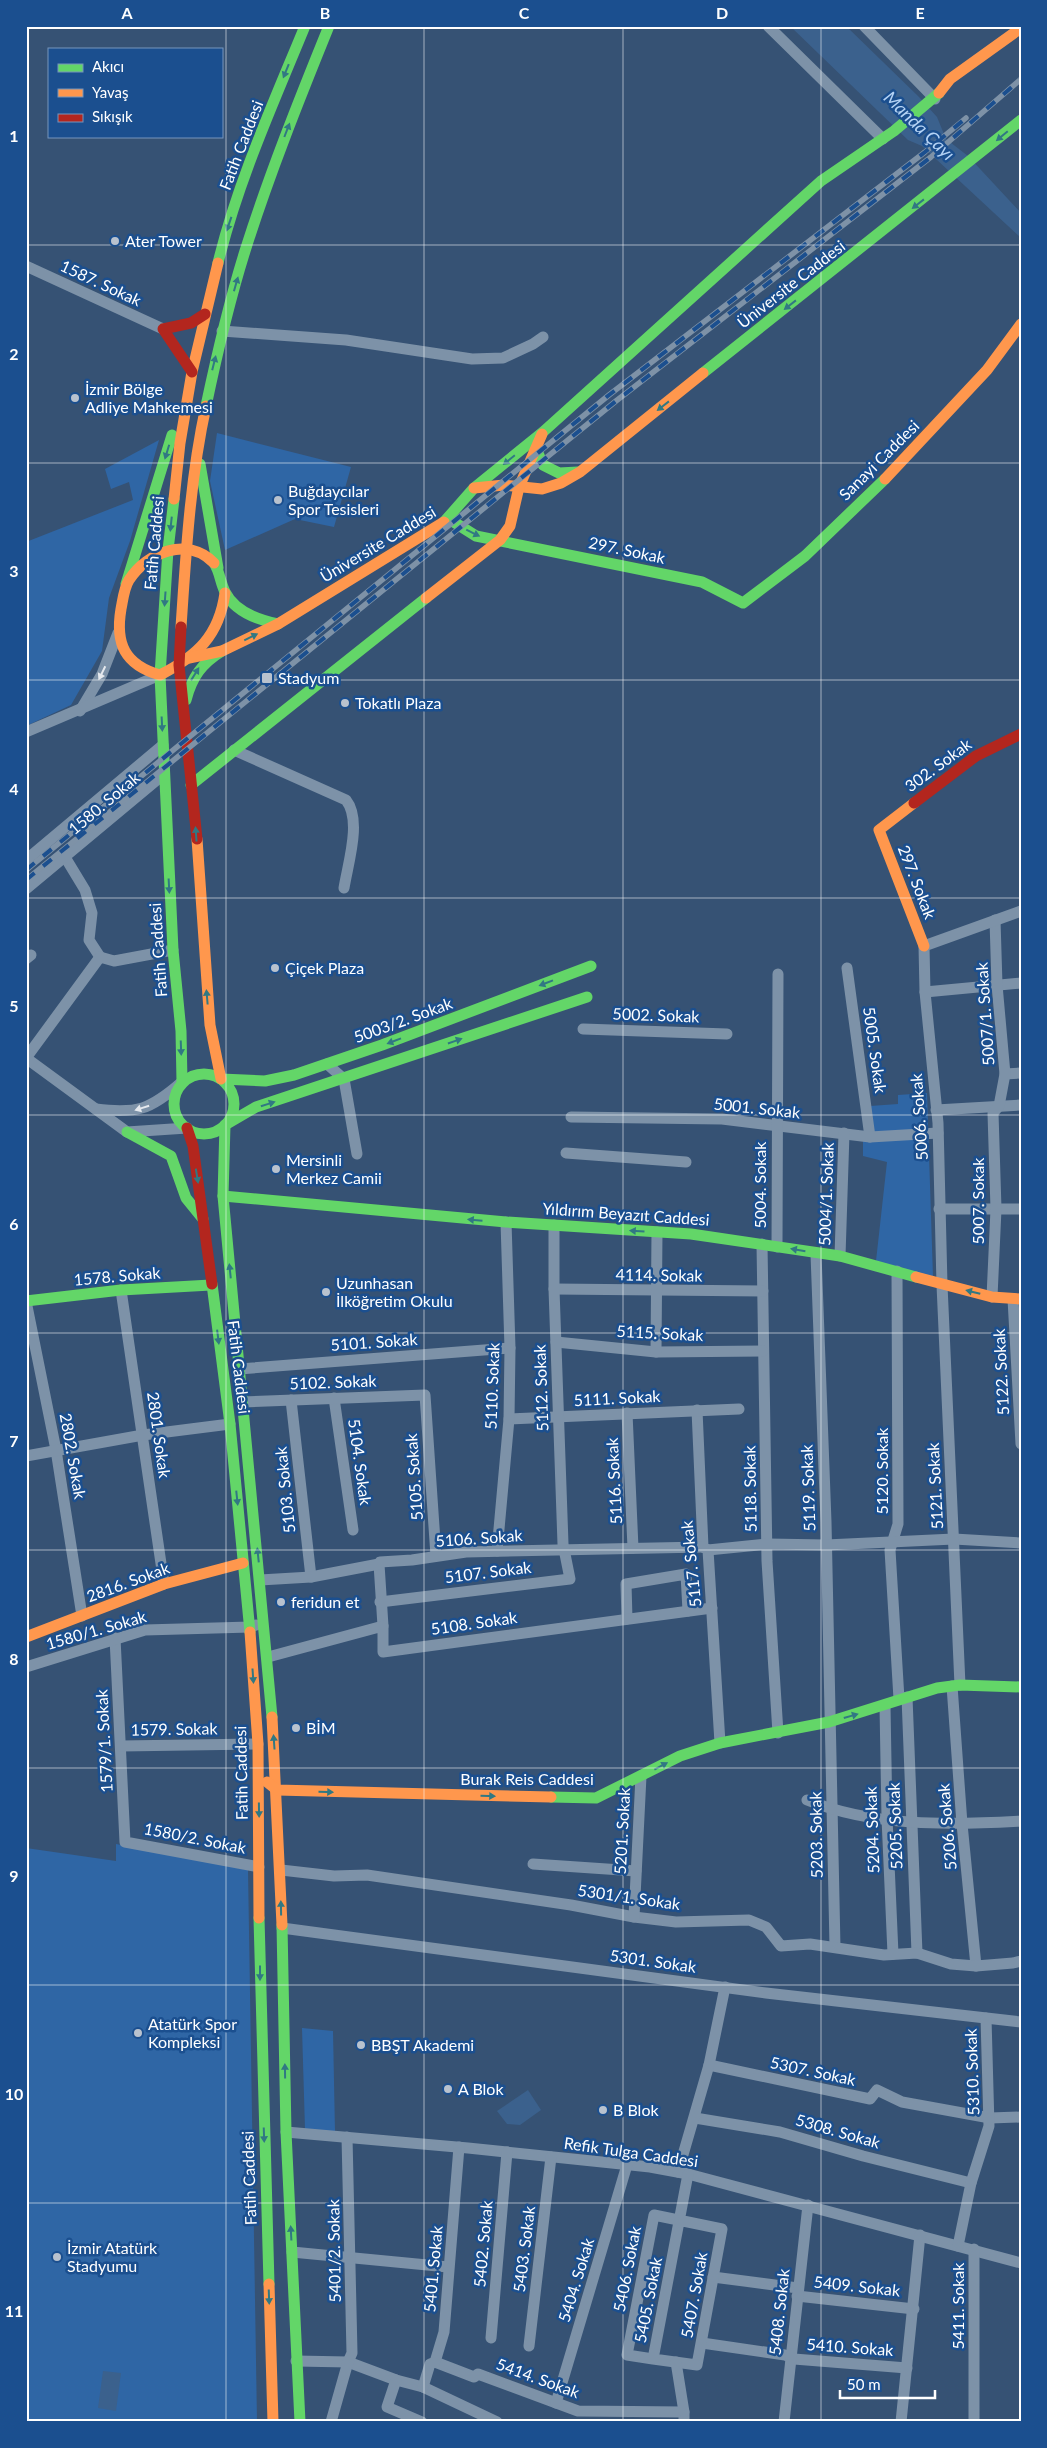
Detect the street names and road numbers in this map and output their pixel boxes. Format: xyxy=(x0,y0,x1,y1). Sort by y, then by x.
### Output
street label: Fatih Caddesi xyxy=(215,97,266,192)
street label: Üniversite Caddesi xyxy=(733,236,848,332)
street label: 1587. Sokak xyxy=(58,256,145,310)
street label: Sanayi Caddesi xyxy=(835,416,923,504)
street label: Fatih Caddesi xyxy=(140,495,167,591)
street label: Üniversite Caddesi xyxy=(317,502,439,586)
street label: 297. Sokak xyxy=(587,532,668,567)
street label: 302. Sokak xyxy=(901,734,975,795)
street label: 1580. Sokak xyxy=(64,767,144,838)
street label: 297. Sokak xyxy=(895,842,941,922)
street label: Fatih Caddesi xyxy=(145,902,170,998)
street label: 5007/1. Sokak xyxy=(971,961,998,1066)
street label: 5003/2. Sokak xyxy=(351,993,455,1046)
street label: 5002. Sokak xyxy=(612,1003,701,1026)
street label: 5005. Sokak xyxy=(860,1006,891,1095)
street label: 5006. Sokak xyxy=(906,1072,931,1161)
street label: 5001. Sokak xyxy=(713,1094,802,1122)
street label: 5004. Sokak xyxy=(750,1141,769,1228)
street label: 5004/1. Sokak xyxy=(814,1141,837,1246)
street label: 5007. Sokak xyxy=(968,1157,987,1244)
street label: Yıldırım Beyazıt Caddesi xyxy=(542,1198,710,1229)
street label: 1578. Sokak xyxy=(73,1262,162,1289)
street label: 4114. Sokak xyxy=(615,1264,703,1285)
street label: Fatih Caddesi xyxy=(224,1319,255,1415)
street label: 5115. Sokak xyxy=(616,1321,705,1344)
street label: 5122. Sokak xyxy=(989,1327,1012,1416)
street label: 5101. Sokak xyxy=(330,1329,419,1354)
street label: 5110. Sokak xyxy=(480,1341,503,1430)
street label: 5112. Sokak xyxy=(529,1343,552,1432)
street label: 5102. Sokak xyxy=(289,1370,378,1393)
street label: 5111. Sokak xyxy=(573,1386,662,1409)
street label: 2801. Sokak xyxy=(144,1391,175,1480)
street label: 2802. Sokak xyxy=(57,1411,91,1501)
street label: 5104. Sokak xyxy=(345,1418,376,1507)
street label: 5120. Sokak xyxy=(872,1427,891,1514)
street label: 5105. Sokak xyxy=(401,1432,426,1521)
street label: 5116. Sokak xyxy=(602,1436,625,1525)
street label: 5121. Sokak xyxy=(923,1441,946,1530)
street label: 5119. Sokak xyxy=(796,1443,819,1532)
street label: 5103. Sokak xyxy=(270,1445,298,1534)
street label: 5118. Sokak xyxy=(739,1445,760,1533)
street label: 5117. Sokak xyxy=(676,1519,704,1608)
street label: 5106. Sokak xyxy=(435,1525,524,1550)
street label: 2816. Sokak xyxy=(84,1557,173,1605)
street label: 5107. Sokak xyxy=(444,1557,533,1586)
street label: 1580/1. Sokak xyxy=(44,1606,149,1653)
street label: 5108. Sokak xyxy=(430,1607,519,1638)
street label: 1579/1. Sokak xyxy=(91,1688,116,1793)
street label: 1579. Sokak xyxy=(130,1718,218,1739)
street label: Fatih Caddesi xyxy=(230,1726,251,1820)
street label: Burak Reis Caddesi xyxy=(460,1769,594,1788)
street label: 5205. Sokak xyxy=(883,1781,906,1870)
street label: 5206. Sokak xyxy=(933,1782,960,1871)
street label: 5204. Sokak xyxy=(860,1785,883,1874)
street label: 5201. Sokak xyxy=(610,1786,633,1875)
street label: 5203. Sokak xyxy=(805,1791,826,1879)
street label: 1580/2. Sokak xyxy=(143,1818,249,1857)
street label: 5301/1. Sokak xyxy=(577,1880,682,1913)
street label: 5301. Sokak xyxy=(609,1945,698,1976)
street label: 5310. Sokak xyxy=(960,2027,983,2116)
street label: 5307. Sokak xyxy=(769,2052,858,2089)
street label: 5308. Sokak xyxy=(794,2109,883,2152)
street label: Fatih Caddesi xyxy=(237,2131,260,2226)
street label: Refik Tulga Caddesi xyxy=(563,2133,699,2170)
street label: 5401/2. Sokak xyxy=(323,2198,344,2303)
street label: 5402. Sokak xyxy=(469,2199,496,2288)
street label: 5403. Sokak xyxy=(509,2204,538,2293)
street label: 5401. Sokak xyxy=(419,2224,446,2313)
street label: 5406. Sokak xyxy=(609,2224,644,2313)
street label: 5404. Sokak xyxy=(554,2235,598,2324)
street label: 5407. Sokak xyxy=(677,2250,711,2339)
street label: 5405. Sokak xyxy=(630,2255,665,2344)
street label: 5411. Sokak xyxy=(948,2262,967,2349)
street label: 5408. Sokak xyxy=(765,2267,793,2356)
street label: 5409. Sokak xyxy=(813,2272,902,2300)
street label: 5410. Sokak xyxy=(806,2334,895,2359)
street label: 5414. Sokak xyxy=(494,2354,583,2402)

